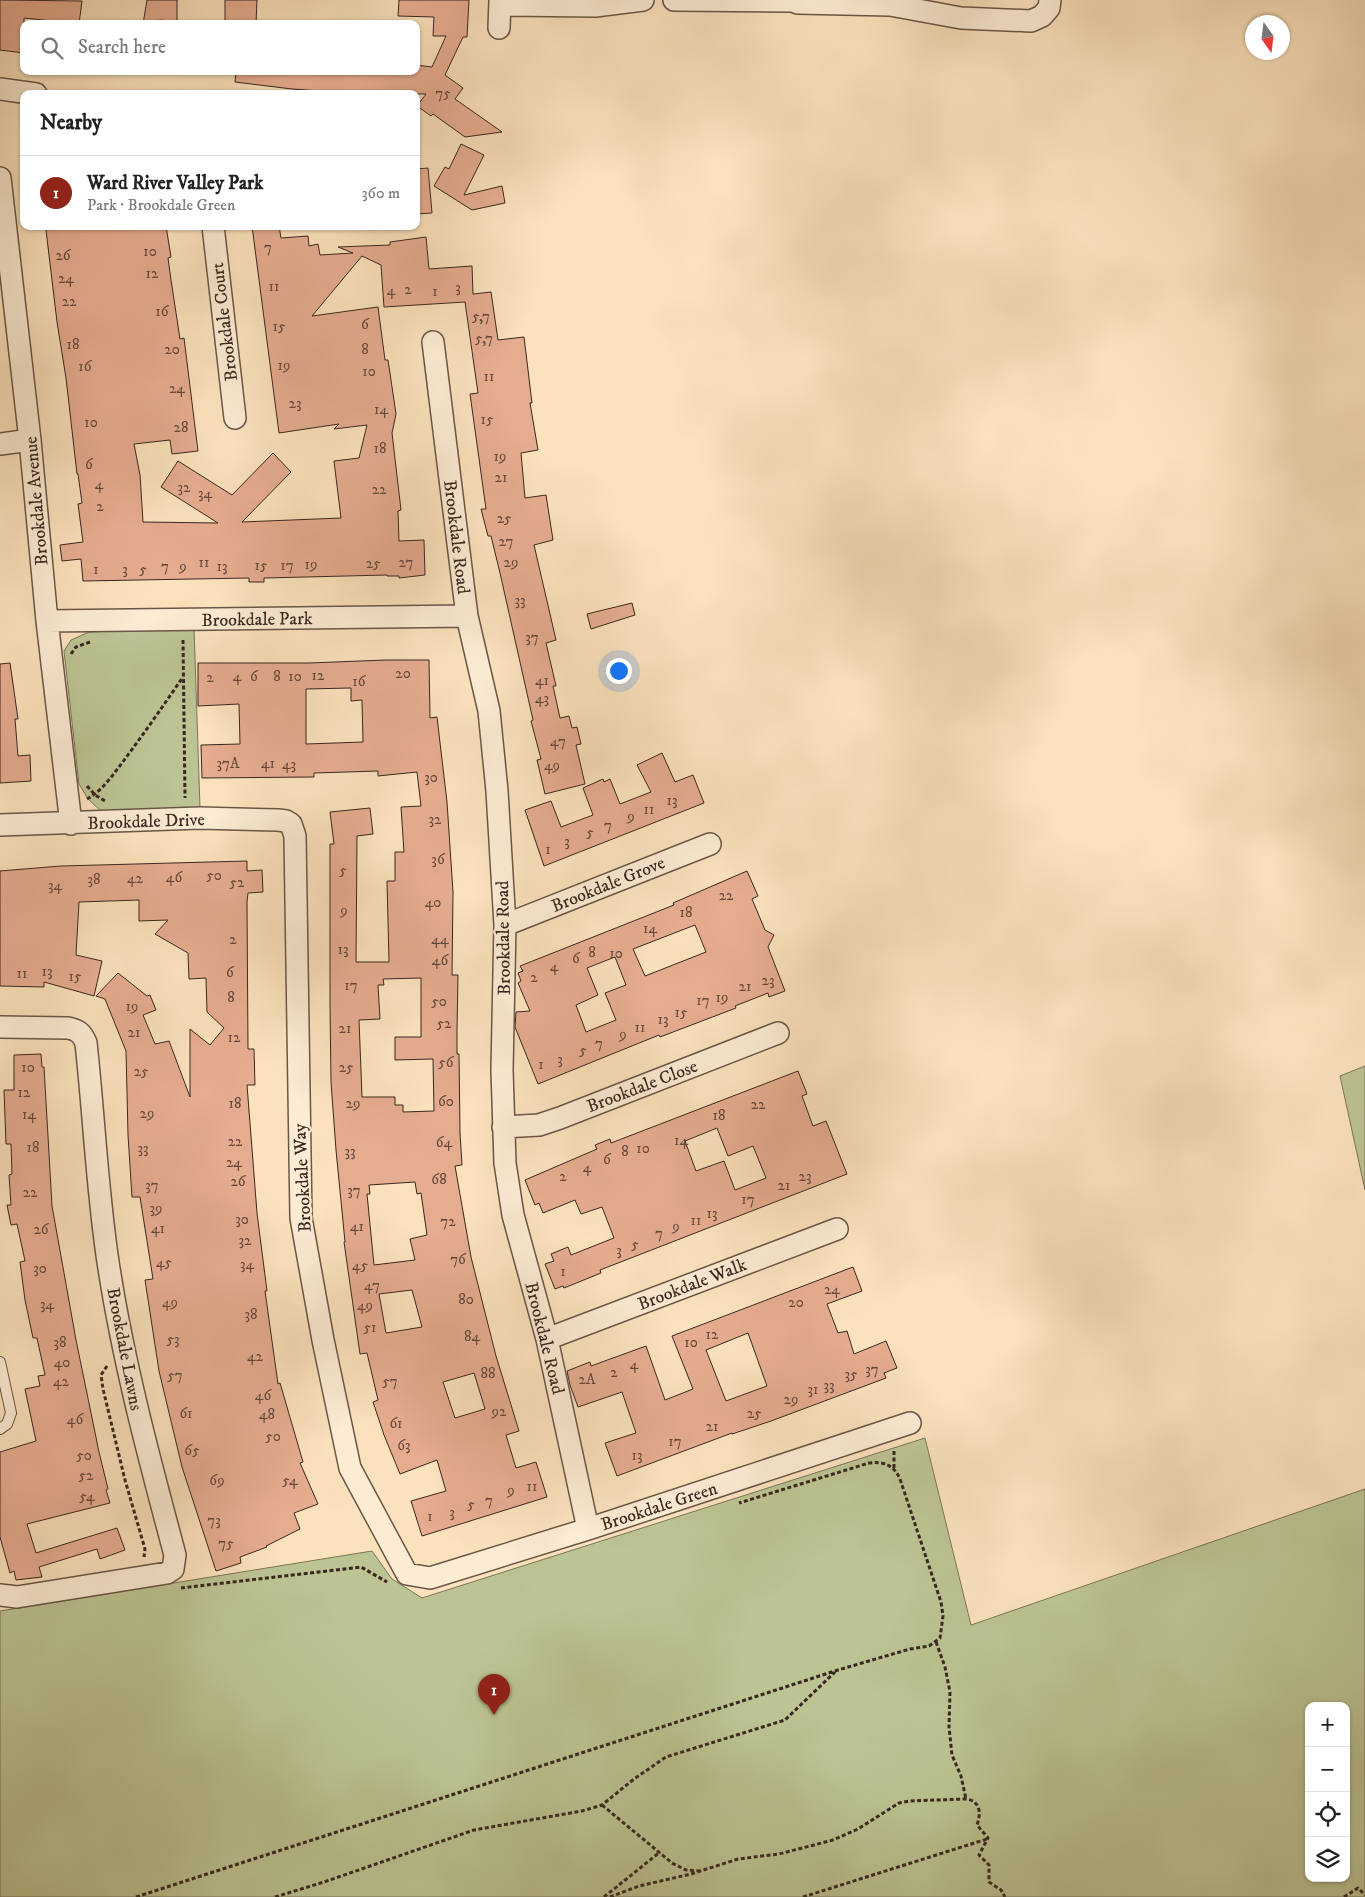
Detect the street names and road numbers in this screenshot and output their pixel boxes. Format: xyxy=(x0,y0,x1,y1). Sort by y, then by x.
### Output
street label: Brookdale Court xyxy=(207,261,243,382)
street label: Brookdale Avenue xyxy=(20,435,54,566)
street label: Brookdale Road xyxy=(438,479,474,595)
street label: Brookdale Park xyxy=(201,608,313,632)
street label: Brookdale Drive xyxy=(87,809,205,835)
street label: Brookdale Grove xyxy=(548,852,669,918)
street label: Brookdale Road xyxy=(492,880,516,996)
street label: Brookdale Close xyxy=(584,1056,701,1118)
street label: Brookdale Way xyxy=(289,1122,317,1233)
street label: Brookdale Walk xyxy=(635,1254,750,1316)
street label: Brookdale Road xyxy=(519,1280,569,1397)
street label: Brookdale Lawns xyxy=(101,1286,147,1413)
street label: Brookdale Green xyxy=(598,1478,721,1536)

